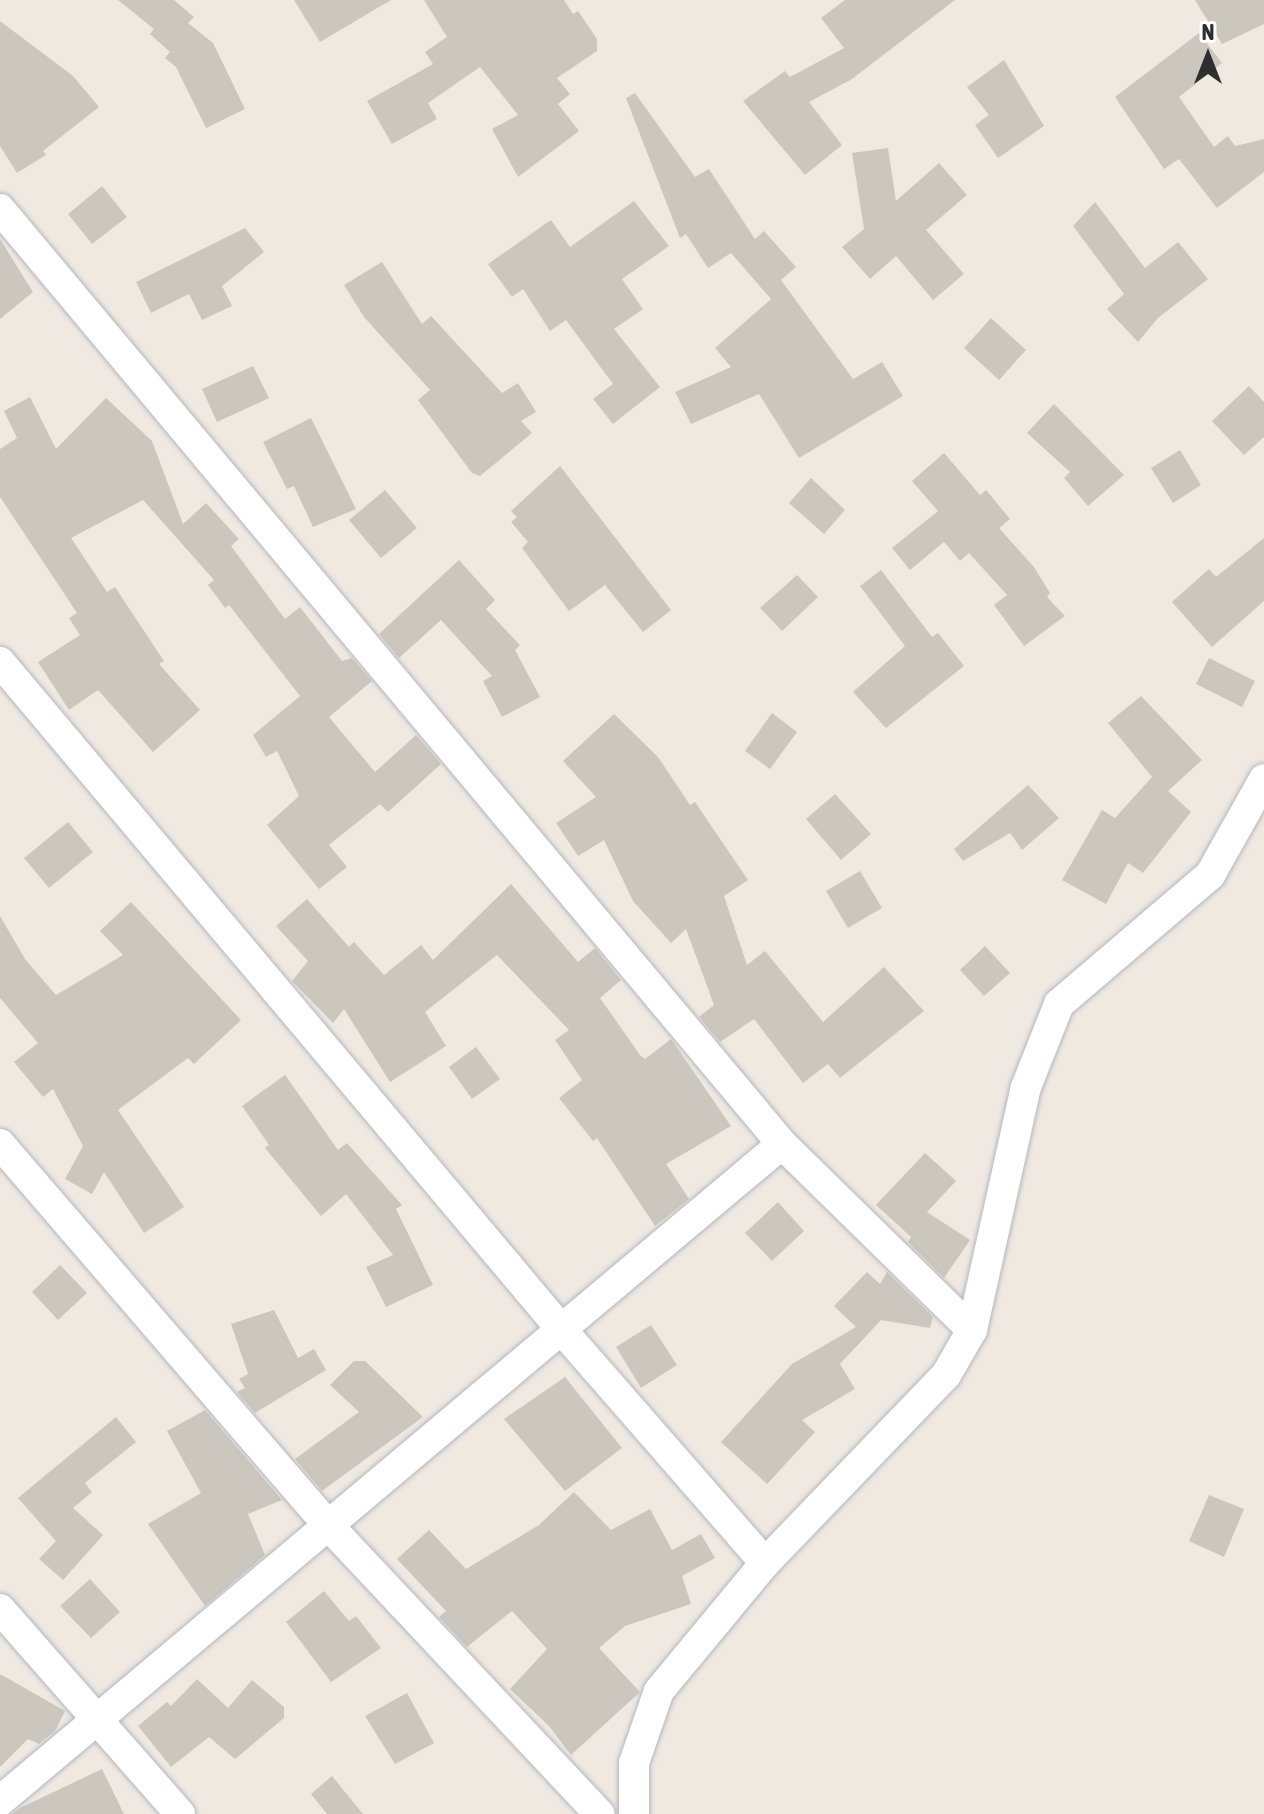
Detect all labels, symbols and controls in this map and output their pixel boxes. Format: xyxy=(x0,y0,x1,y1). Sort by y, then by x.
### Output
north arrow xyxy=(1168,16,1248,96)
text: N xyxy=(1202,19,1214,45)

